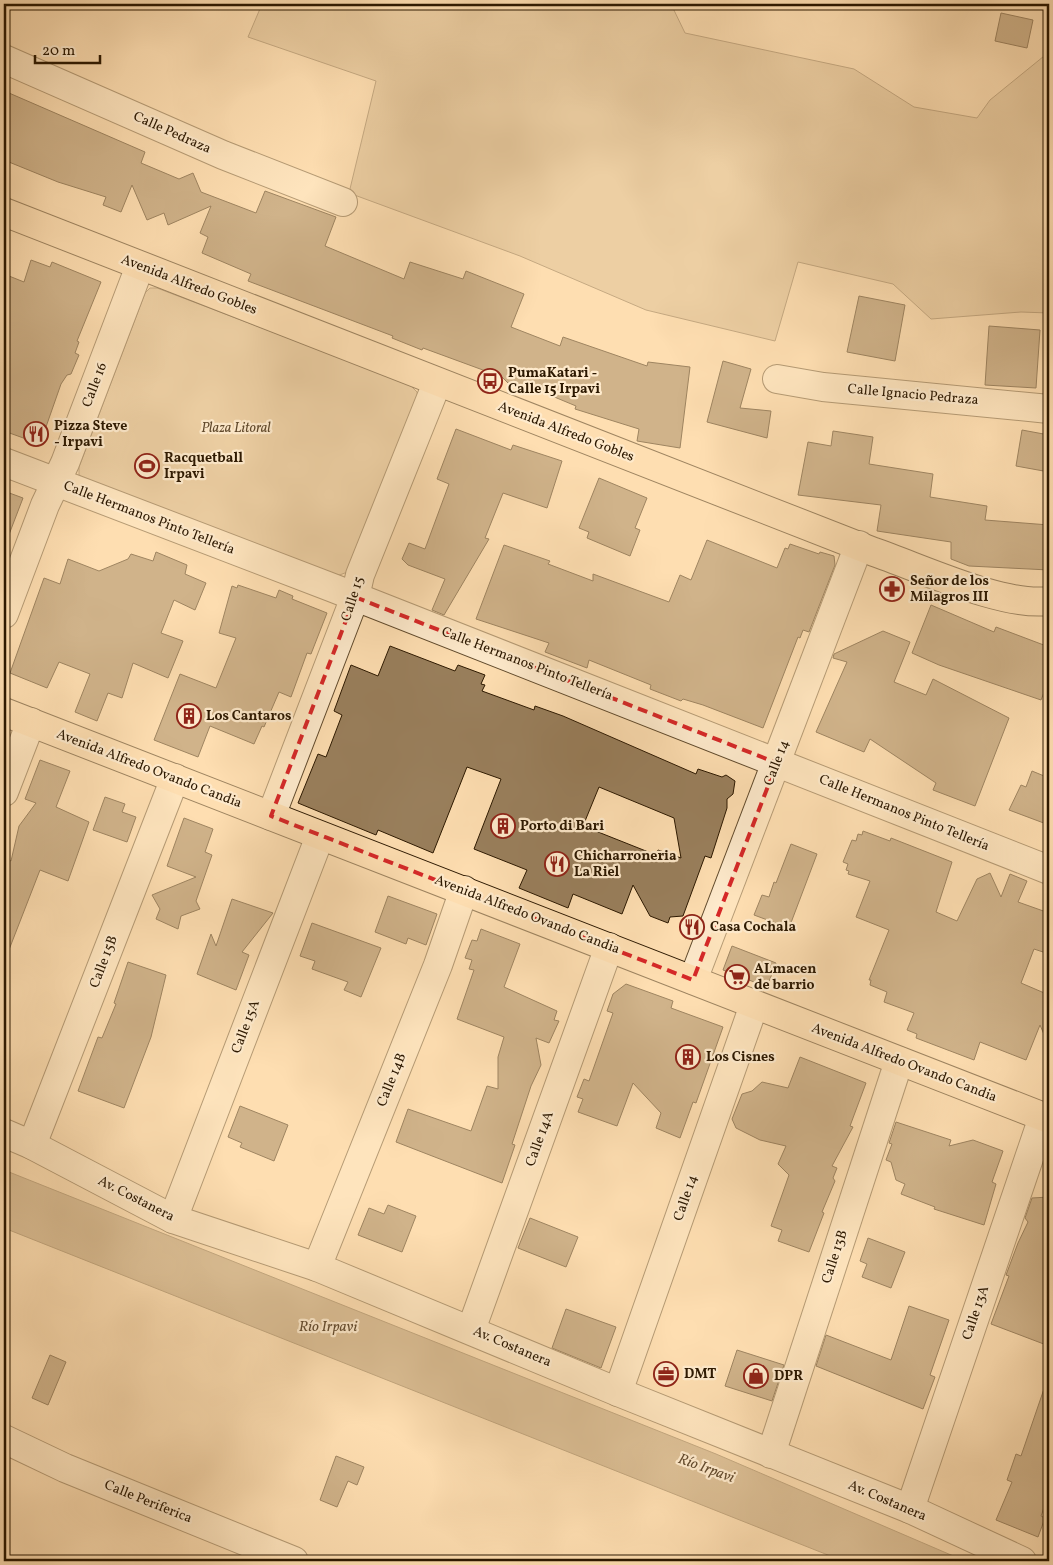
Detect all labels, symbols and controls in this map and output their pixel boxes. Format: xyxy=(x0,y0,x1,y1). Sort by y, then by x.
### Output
scale bar xyxy=(35,32,100,64)
text: 20 m xyxy=(42,41,75,62)
street label: Calle Pedraza xyxy=(130,107,214,159)
street label: Avenida Alfredo Gobles xyxy=(118,250,260,320)
street label: Calle 16 xyxy=(78,360,112,410)
place label: PumaKatari - Calle 15 Irpavi xyxy=(508,364,600,399)
bus stop icon: PumaKatari - Calle 15 Irpavi xyxy=(477,368,503,394)
street label: Calle Ignacio Pedraza xyxy=(847,380,979,410)
street label: Avenida Alfredo Gobles xyxy=(495,397,637,467)
place label: Pizza Steve - Irpavi xyxy=(54,417,127,452)
park label: Plaza Litoral xyxy=(201,419,271,438)
restaurant icon: Pizza Steve - Irpavi xyxy=(23,421,49,447)
place label: Racquetball Irpavi xyxy=(164,449,243,484)
sports icon: Racquetball Irpavi xyxy=(134,453,160,479)
street label: Calle Hermanos Pinto Tellería xyxy=(61,476,237,560)
place label: Señor de los Milagros III xyxy=(910,572,989,607)
street label: Calle 15 xyxy=(337,574,369,624)
pharmacy icon: Señor de los Milagros III xyxy=(879,576,905,602)
street label: Calle Hermanos Pinto Tellería xyxy=(439,622,615,706)
building icon: Los Cantaros xyxy=(176,703,202,729)
place label: Los Cantaros xyxy=(206,707,292,726)
street label: Avenida Alfredo Ovando Candia xyxy=(54,725,245,813)
street label: Calle 14 xyxy=(760,737,794,789)
street label: Calle Hermanos Pinto Tellería xyxy=(816,770,992,856)
building icon: Porto di Bari xyxy=(490,813,516,839)
place label: Porto di Bari xyxy=(520,817,604,836)
place label: Chicharroneria La Riel xyxy=(574,847,677,882)
restaurant icon: Chicharroneria La Riel xyxy=(544,851,570,877)
street label: Avenida Alfredo Ovando Candia xyxy=(432,871,623,959)
restaurant icon: Casa Cochala xyxy=(679,914,705,940)
place label: Casa Cochala xyxy=(710,918,796,937)
street label: Calle 15B xyxy=(85,933,123,991)
place label: ALmacen de barrio xyxy=(754,960,816,995)
supermarket icon: ALmacen de barrio xyxy=(724,964,750,990)
street label: Calle 15A xyxy=(227,997,265,1057)
street label: Avenida Alfredo Ovando Candia xyxy=(809,1019,1000,1107)
building icon: Los Cisnes xyxy=(675,1044,701,1070)
place label: Los Cisnes xyxy=(706,1048,775,1067)
street label: Calle 14B xyxy=(373,1050,411,1110)
street label: Calle 14A xyxy=(521,1109,559,1169)
street label: Av. Costanera xyxy=(94,1172,178,1226)
street label: Calle 14 xyxy=(669,1172,703,1224)
street label: Calle 13B xyxy=(817,1228,853,1286)
street label: Calle 13A xyxy=(958,1283,994,1343)
water label: Río Irpavi xyxy=(299,1317,358,1338)
street label: Av. Costanera xyxy=(470,1322,554,1372)
office icon: DMT xyxy=(653,1361,679,1387)
shop icon: DPR xyxy=(743,1363,769,1389)
place label: DMT xyxy=(684,1365,716,1384)
place label: DPR xyxy=(774,1367,803,1386)
water label: Río Irpavi xyxy=(675,1449,737,1489)
street label: Calle Periferica xyxy=(101,1476,195,1528)
street label: Av. Costanera xyxy=(845,1476,929,1526)

